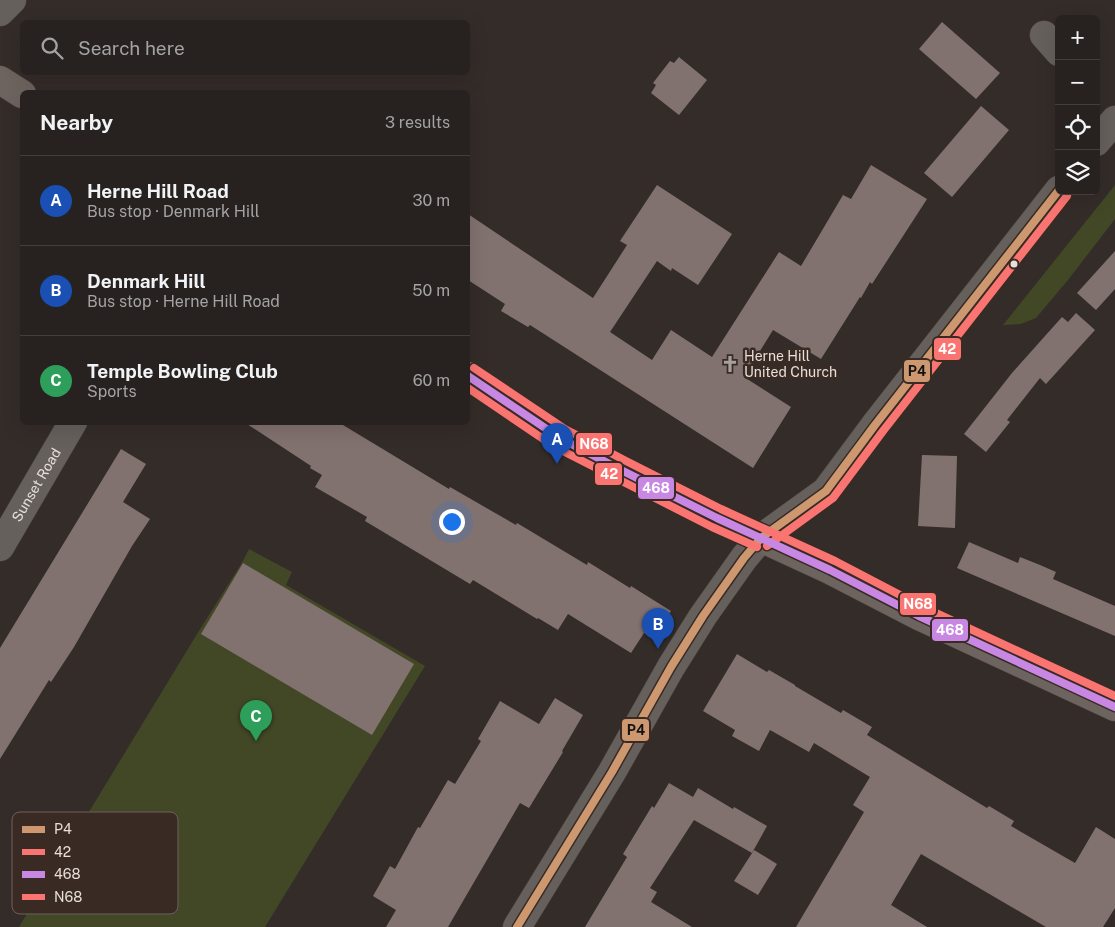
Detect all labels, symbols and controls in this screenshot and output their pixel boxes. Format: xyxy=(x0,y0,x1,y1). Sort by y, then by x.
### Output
map controls xyxy=(1055,15,1100,195)
button: + xyxy=(1055,15,1100,60)
search box xyxy=(20,20,470,75)
icon: search xyxy=(38,34,66,62)
text: Search here xyxy=(78,37,185,59)
button: − xyxy=(1055,60,1100,105)
button: locate xyxy=(1055,105,1100,150)
text: Nearby xyxy=(40,110,113,135)
text: 3 results xyxy=(385,113,450,132)
button: layers xyxy=(1055,150,1100,195)
text: Herne Hill Road xyxy=(87,180,229,202)
text: A xyxy=(50,191,62,210)
text: 30 m xyxy=(413,191,450,210)
text: Bus stop · Denmark Hill xyxy=(87,202,260,221)
unlabelled marker xyxy=(1009,259,1019,269)
text: Denmark Hill xyxy=(87,270,206,292)
text: B xyxy=(51,281,61,300)
text: 50 m xyxy=(412,281,450,300)
text: Bus stop · Herne Hill Road xyxy=(87,292,280,311)
line badge: 42 xyxy=(933,337,962,361)
text: 42 xyxy=(938,341,956,357)
place label: Herne Hill United Church xyxy=(744,348,837,380)
church icon: Herne Hill United Church xyxy=(720,354,740,374)
line badge: P4 xyxy=(903,359,931,383)
text: Temple Bowling Club xyxy=(87,360,278,382)
text: P4 xyxy=(908,363,926,379)
text: C xyxy=(50,371,62,390)
text: 60 m xyxy=(413,371,450,390)
text: Sports xyxy=(87,382,137,401)
pin: A xyxy=(541,423,573,464)
line badge: N68 xyxy=(575,432,613,456)
text: N68 xyxy=(579,436,609,452)
street label: Sunset Road xyxy=(9,445,64,524)
line badge: 42 xyxy=(594,462,623,486)
text: 42 xyxy=(600,466,618,482)
line badge: 468 xyxy=(637,476,675,500)
text: 468 xyxy=(642,480,670,496)
your location xyxy=(439,509,465,535)
line badge: N68 xyxy=(899,592,937,616)
text: N68 xyxy=(903,596,933,612)
pin: B xyxy=(642,608,674,649)
line badge: 468 xyxy=(931,618,969,642)
text: 468 xyxy=(936,622,964,638)
pin: C xyxy=(240,700,272,741)
line badge: P4 xyxy=(621,718,650,742)
text: P4 xyxy=(627,722,645,738)
legend xyxy=(12,812,178,914)
text: P4 xyxy=(54,821,72,837)
text: 42 xyxy=(54,844,71,860)
text: 468 xyxy=(54,866,81,882)
text: N68 xyxy=(54,889,82,905)

